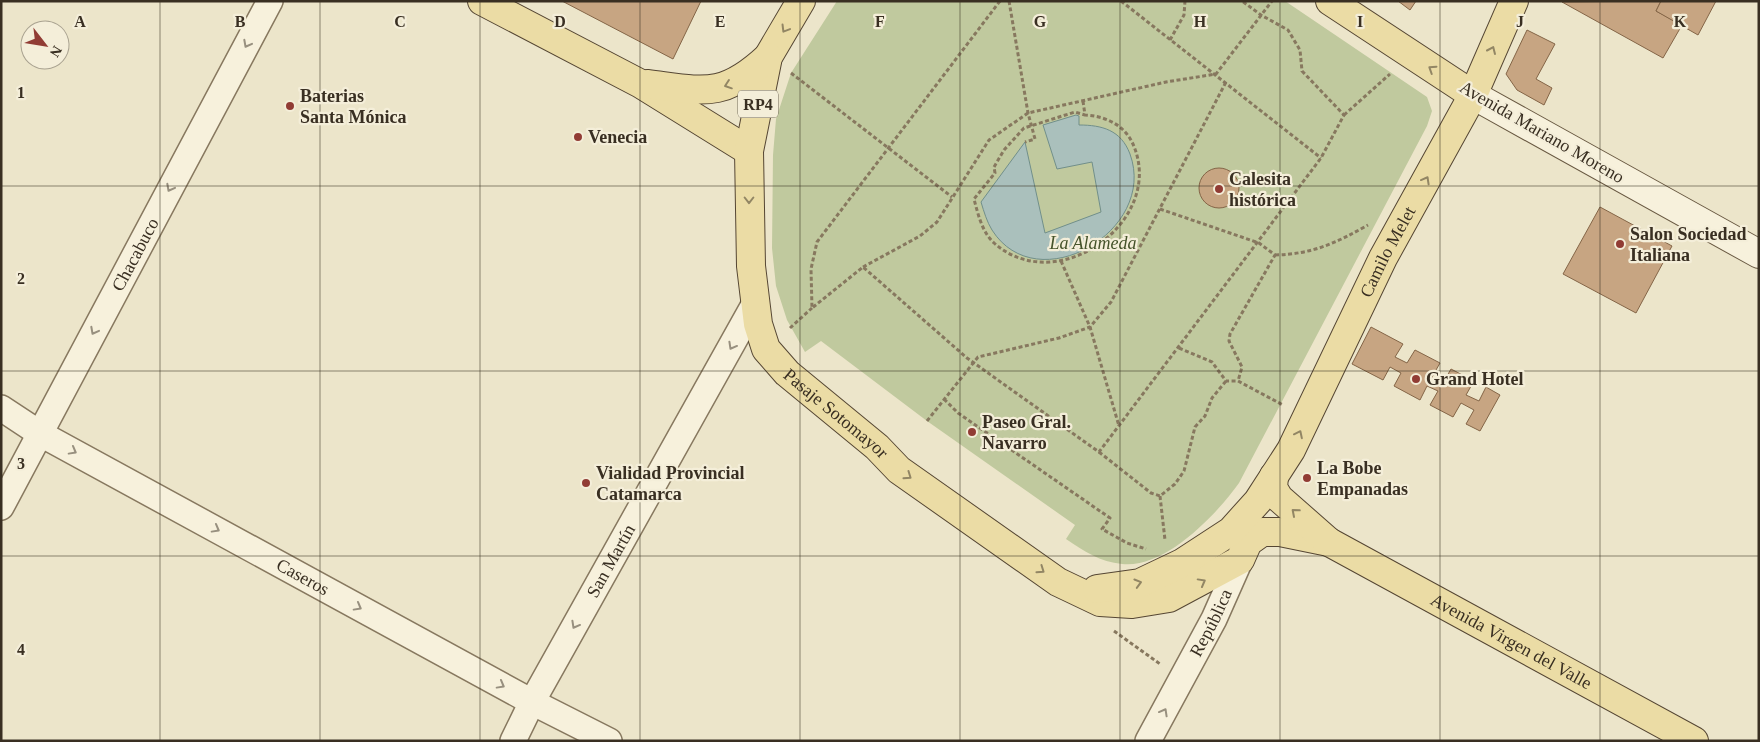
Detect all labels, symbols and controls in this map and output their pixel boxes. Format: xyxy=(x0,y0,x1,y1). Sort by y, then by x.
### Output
text: A xyxy=(74,13,86,30)
text: B xyxy=(235,13,246,30)
text: C xyxy=(394,13,406,30)
text: D xyxy=(554,13,566,30)
text: E xyxy=(715,13,725,30)
text: F xyxy=(875,13,885,30)
text: G xyxy=(1034,13,1047,30)
text: H xyxy=(1194,13,1207,30)
text: I xyxy=(1357,13,1363,30)
text: J xyxy=(1516,13,1524,30)
text: K xyxy=(1674,13,1687,30)
north arrow xyxy=(20,20,70,70)
one-way arrow xyxy=(781,24,791,33)
one-way arrow xyxy=(243,39,253,48)
text: N xyxy=(47,43,65,60)
one-way arrow xyxy=(1486,46,1497,55)
one-way arrow xyxy=(1428,65,1437,75)
street label: Avenida Mariano Moreno xyxy=(1456,77,1628,187)
one-way arrow xyxy=(724,79,733,89)
text: 1 xyxy=(17,84,25,101)
place label: Baterias Santa Mónica xyxy=(300,86,407,127)
road number: RP4 xyxy=(738,90,778,118)
marker: Baterias Santa Mónica xyxy=(284,100,296,112)
place label: Venecia xyxy=(588,127,647,147)
marker: Venecia xyxy=(572,131,584,143)
place label: Calesita histórica xyxy=(1229,169,1296,210)
one-way arrow xyxy=(1420,176,1430,185)
one-way arrow xyxy=(166,182,176,191)
marker: Calesita histórica xyxy=(1213,183,1225,195)
one-way arrow xyxy=(744,196,754,204)
street label: Camilo Melet xyxy=(1356,203,1419,300)
street label: Chacabuco xyxy=(108,214,163,294)
place label: Salon Sociedad Italiana xyxy=(1630,224,1747,265)
park label: La Alameda xyxy=(1048,233,1137,253)
marker: Salon Sociedad Italiana xyxy=(1614,238,1626,250)
text: 2 xyxy=(17,270,25,287)
one-way arrow xyxy=(90,326,100,335)
one-way arrow xyxy=(728,340,738,349)
street label: Pasaje Sotomayor xyxy=(780,364,892,462)
place label: Grand Hotel xyxy=(1426,369,1524,389)
marker: Grand Hotel xyxy=(1410,373,1422,385)
place label: Paseo Gral. Navarro xyxy=(982,412,1071,453)
marker: Paseo Gral. Navarro xyxy=(966,426,978,438)
one-way arrow xyxy=(1293,430,1303,439)
one-way arrow xyxy=(68,445,77,455)
text: 3 xyxy=(17,455,25,472)
place label: La Bobe Empanadas xyxy=(1317,458,1408,499)
place label: Vialidad Provincial Catamarca xyxy=(596,463,745,504)
one-way arrow xyxy=(903,470,912,479)
marker: La Bobe Empanadas xyxy=(1301,472,1313,484)
marker: Vialidad Provincial Catamarca xyxy=(580,477,592,489)
one-way arrow xyxy=(1291,509,1300,518)
street label: San Martín xyxy=(582,521,639,601)
one-way arrow xyxy=(210,523,219,533)
street label: Caseros xyxy=(273,554,333,599)
one-way arrow xyxy=(1035,564,1045,573)
one-way arrow xyxy=(1133,578,1142,588)
one-way arrow xyxy=(1197,578,1206,588)
street label: República xyxy=(1186,586,1236,660)
street label: Avenida Virgen del Valle xyxy=(1427,590,1595,693)
one-way arrow xyxy=(353,601,362,611)
one-way arrow xyxy=(572,620,582,629)
text: 4 xyxy=(17,641,25,658)
one-way arrow xyxy=(496,678,505,688)
one-way arrow xyxy=(1158,708,1168,717)

